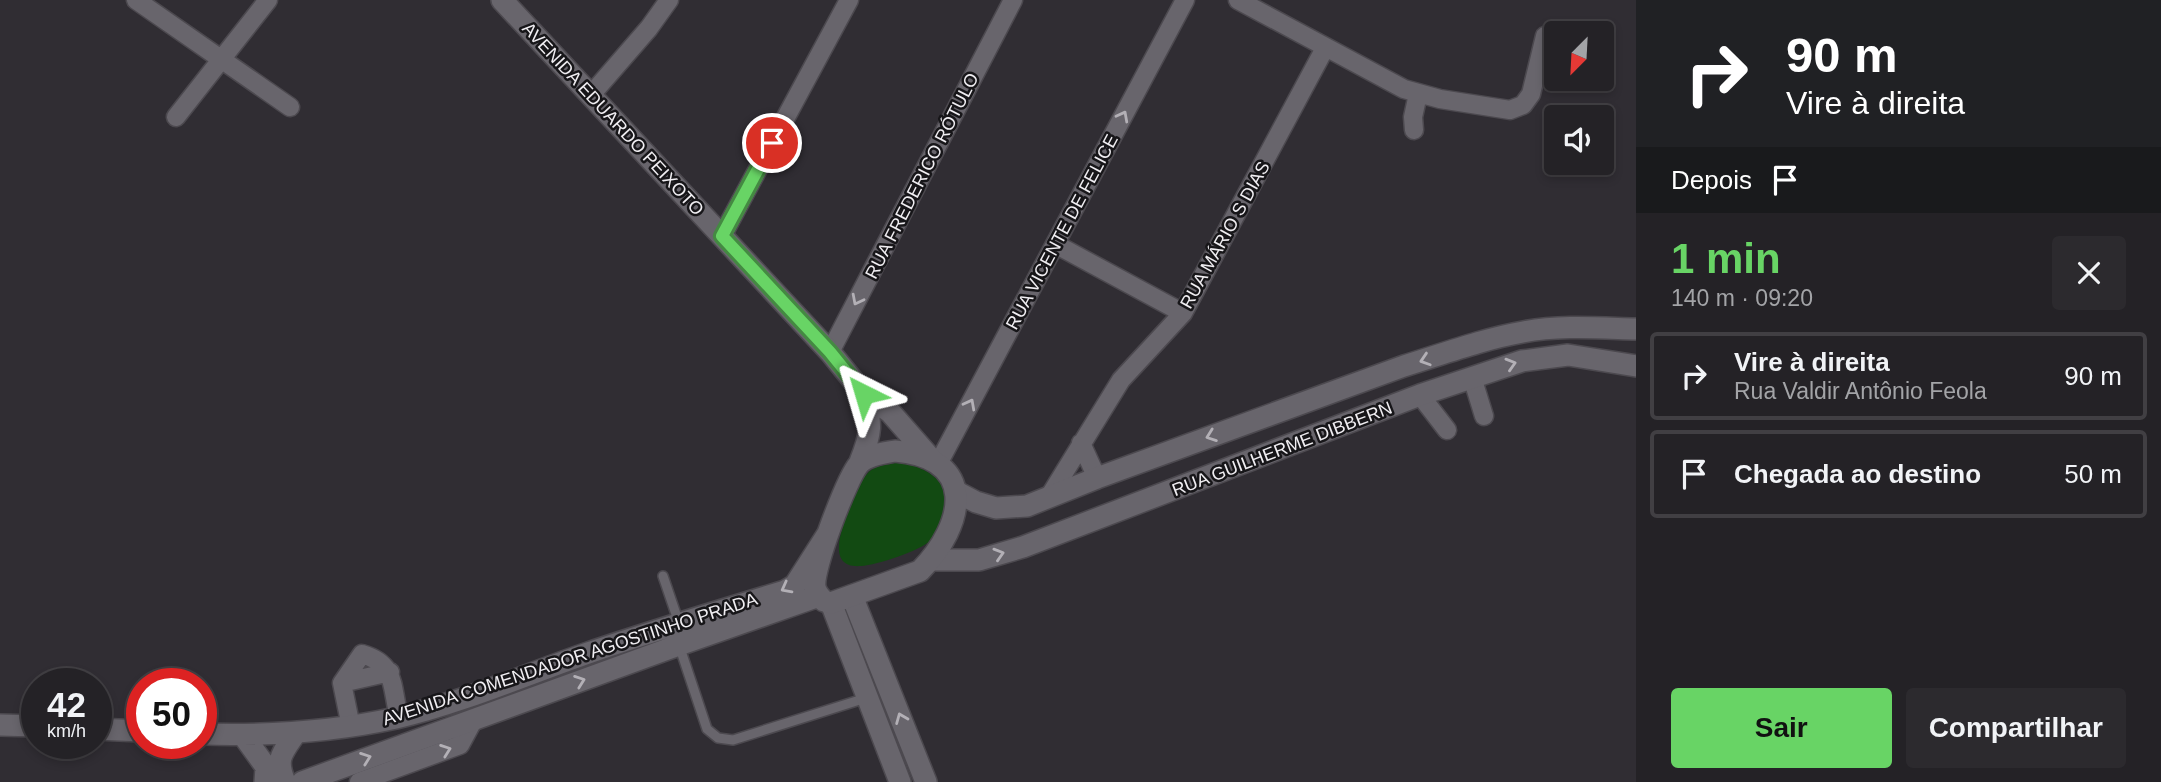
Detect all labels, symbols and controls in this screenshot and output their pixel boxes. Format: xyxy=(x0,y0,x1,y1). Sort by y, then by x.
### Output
street label: AVENIDA EDUARDO PEIXOTO xyxy=(518,18,708,220)
north arrow xyxy=(1544,21,1614,91)
map controls xyxy=(1544,21,1614,175)
icon: right xyxy=(1671,28,1762,119)
text: 90 m xyxy=(1786,28,1898,82)
street label: RUA FREDERICO RÓTULO xyxy=(860,69,983,282)
text: Vire à direita xyxy=(1786,85,1965,121)
button: sound xyxy=(1544,105,1614,175)
one-way arrow xyxy=(1115,111,1129,123)
pin xyxy=(742,113,802,173)
icon: arrive xyxy=(753,124,791,162)
street label: RUA VICENTE DE FELICE xyxy=(1002,131,1122,333)
street label: RUA MÁRIO S DIAS xyxy=(1176,158,1274,312)
icon: arrive xyxy=(1766,161,1804,199)
text: Depois xyxy=(1671,165,1752,195)
text: 1 min xyxy=(1671,235,1781,282)
button: close xyxy=(2052,236,2126,310)
text: 140 m · 09:20 xyxy=(1671,285,1813,311)
one-way arrow xyxy=(852,292,866,305)
text: Vire à direita xyxy=(1734,347,1890,377)
one-way arrow xyxy=(1419,351,1431,366)
position arrow xyxy=(827,357,901,431)
icon: right xyxy=(1675,357,1713,395)
one-way arrow xyxy=(1504,358,1516,373)
text: 90 m xyxy=(2064,361,2122,391)
text: Rua Valdir Antônio Feola xyxy=(1734,378,1987,404)
one-way arrow xyxy=(962,398,976,411)
street label: RUA GUILHERME DIBBERN xyxy=(1169,398,1395,500)
one-way arrow xyxy=(1205,428,1217,442)
icon: arrive xyxy=(1675,455,1713,493)
text: Chegada ao destino xyxy=(1734,459,1981,489)
text: 50 m xyxy=(2064,459,2122,489)
one-way arrow xyxy=(993,548,1005,563)
one-way arrow xyxy=(781,579,794,593)
street label: AVENIDA COMENDADOR AGOSTINHO PRADA xyxy=(380,589,760,729)
speed limit sign: 50 xyxy=(126,668,217,759)
one-way arrow xyxy=(573,675,585,689)
text: 42 xyxy=(47,685,86,724)
button: Sair xyxy=(1671,688,1892,768)
button: Compartilhar xyxy=(1906,688,2126,768)
one-way arrow xyxy=(895,713,909,725)
text: km/h xyxy=(47,721,86,741)
one-way arrow xyxy=(440,744,452,758)
one-way arrow xyxy=(359,752,371,766)

